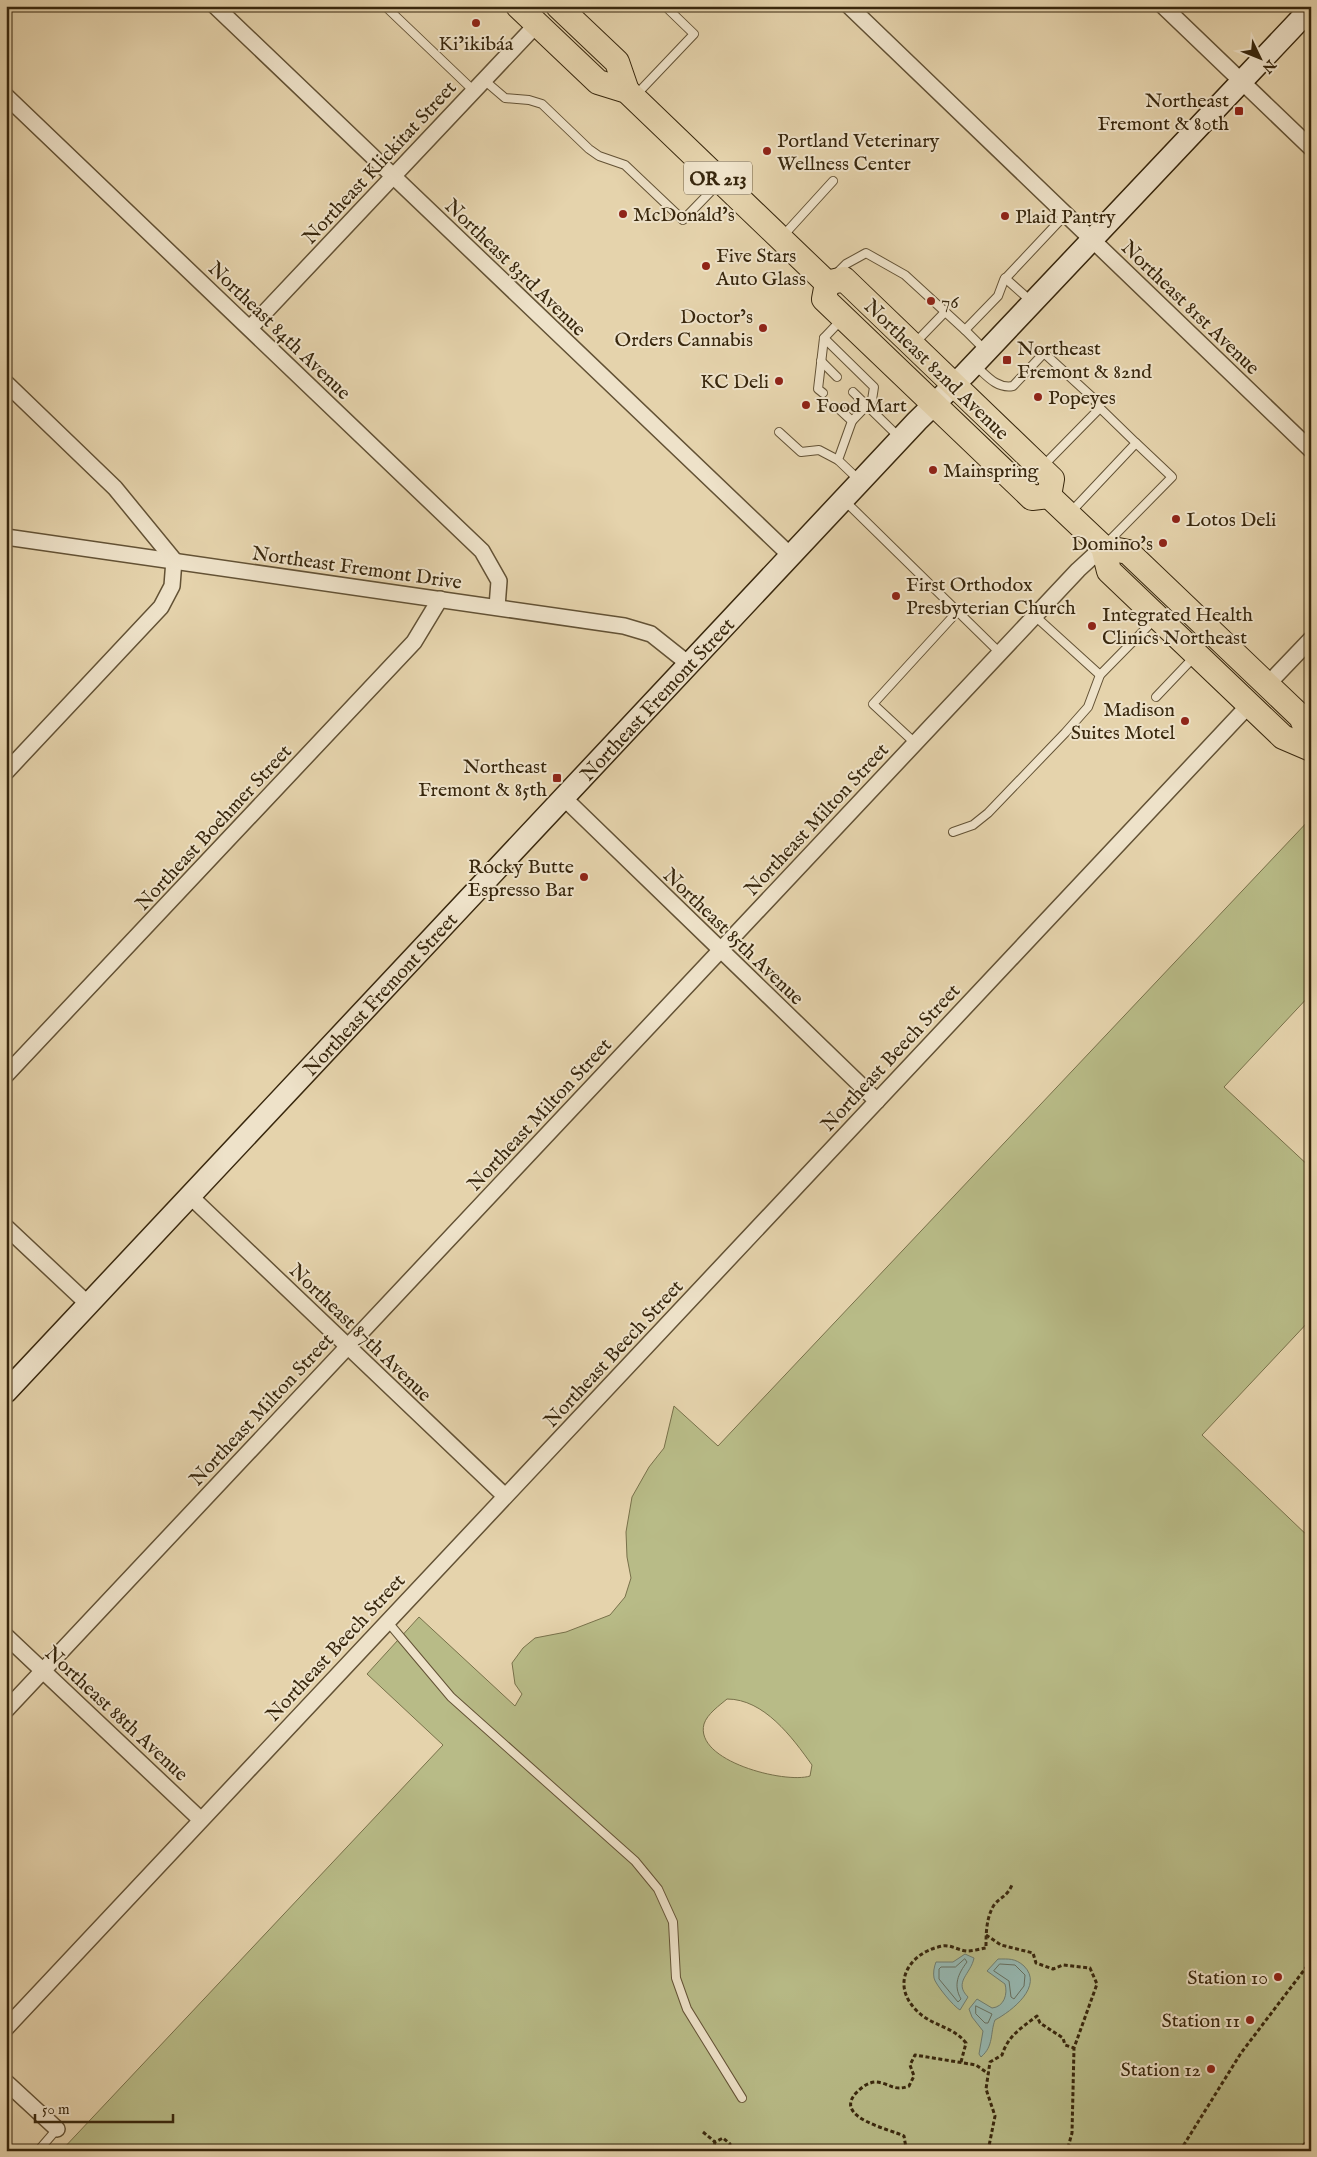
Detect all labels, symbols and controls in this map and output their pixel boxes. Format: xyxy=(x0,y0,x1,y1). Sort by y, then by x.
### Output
marker: Ki’ikibáa xyxy=(470,17,482,29)
place label: Ki’ikibáa xyxy=(439,32,514,57)
north arrow xyxy=(1234,32,1284,82)
text: N xyxy=(1258,55,1280,77)
street label: Northeast Klickitat Street xyxy=(298,76,462,250)
place label: Northeast Fremont & 80th xyxy=(1098,89,1229,137)
marker: Northeast Fremont & 80th xyxy=(1233,105,1245,117)
place label: Portland Veterinary Wellness Center xyxy=(777,129,940,177)
marker: Portland Veterinary Wellness Center xyxy=(761,145,773,157)
road number: OR 213 xyxy=(684,162,752,194)
street label: Northeast 83rd Avenue xyxy=(439,194,591,342)
place label: McDonald's xyxy=(633,203,735,228)
place label: Plaid Pantry xyxy=(1015,205,1116,230)
marker: McDonald's xyxy=(617,208,629,220)
marker: Plaid Pantry xyxy=(999,210,1011,222)
street label: Northeast 81st Avenue xyxy=(1115,236,1264,381)
place label: Five Stars Auto Glass xyxy=(715,244,806,292)
street label: Northeast 84th Avenue xyxy=(202,256,356,406)
marker: Five Stars Auto Glass xyxy=(700,260,712,272)
place label: 76 xyxy=(941,290,959,315)
street label: Northeast 82nd Avenue xyxy=(858,294,1014,446)
marker: 76 xyxy=(925,295,937,307)
place label: Doctor’s Orders Cannabis xyxy=(615,305,753,353)
marker: Doctor’s Orders Cannabis xyxy=(757,322,769,334)
place label: Northeast Fremont & 82nd xyxy=(1017,337,1152,385)
marker: Northeast Fremont & 82nd xyxy=(1001,354,1013,366)
place label: KC Deli xyxy=(700,370,769,395)
marker: KC Deli xyxy=(773,375,785,387)
place label: Popeyes xyxy=(1048,386,1116,411)
marker: Popeyes xyxy=(1032,391,1044,403)
place label: Food Mart xyxy=(816,394,907,419)
marker: Food Mart xyxy=(800,399,812,411)
place label: Mainspring xyxy=(943,459,1040,484)
marker: Mainspring xyxy=(927,464,939,476)
place label: Lotos Deli xyxy=(1186,508,1276,533)
marker: Lotos Deli xyxy=(1170,513,1182,525)
place label: Domino's xyxy=(1072,532,1153,557)
marker: Domino's xyxy=(1157,537,1169,549)
street label: Northeast Fremont Drive xyxy=(250,541,463,596)
place label: First Orthodox Presbyterian Church xyxy=(906,573,1076,621)
marker: First Orthodox Presbyterian Church xyxy=(890,590,902,602)
place label: Integrated Health Clinics Northeast xyxy=(1102,603,1253,651)
street label: Northeast Fremont Street xyxy=(576,613,741,787)
marker: Integrated Health Clinics Northeast xyxy=(1086,620,1098,632)
place label: Madison Suites Motel xyxy=(1071,698,1176,746)
marker: Madison Suites Motel xyxy=(1179,715,1191,727)
street label: Northeast Milton Street xyxy=(740,738,895,902)
street label: Northeast Boehmer Street xyxy=(131,740,298,916)
place label: Northeast Fremont & 85th xyxy=(418,755,547,803)
marker: Northeast Fremont & 85th xyxy=(551,772,563,784)
place label: Rocky Butte Espresso Bar xyxy=(467,855,575,903)
street label: Northeast 85th Avenue xyxy=(657,863,809,1011)
marker: Rocky Butte Espresso Bar xyxy=(578,871,590,883)
street label: Northeast Fremont Street xyxy=(299,908,464,1082)
street label: Northeast Beech Street xyxy=(816,979,966,1137)
street label: Northeast Milton Street xyxy=(463,1033,618,1197)
street label: Northeast 87th Avenue xyxy=(283,1259,436,1408)
street label: Northeast Beech Street xyxy=(539,1275,689,1433)
street label: Northeast Milton Street xyxy=(185,1328,340,1492)
street label: Northeast Beech Street xyxy=(261,1569,411,1727)
street label: Northeast 88th Avenue xyxy=(39,1641,193,1787)
place label: Station 10 xyxy=(1187,1966,1268,1991)
marker: Station 10 xyxy=(1272,1971,1284,1983)
place label: Station 11 xyxy=(1161,2009,1240,2034)
marker: Station 11 xyxy=(1244,2014,1256,2026)
place label: Station 12 xyxy=(1121,2058,1201,2083)
marker: Station 12 xyxy=(1205,2063,1217,2075)
scale bar xyxy=(35,2092,172,2124)
text: 50 m xyxy=(42,2100,70,2119)

